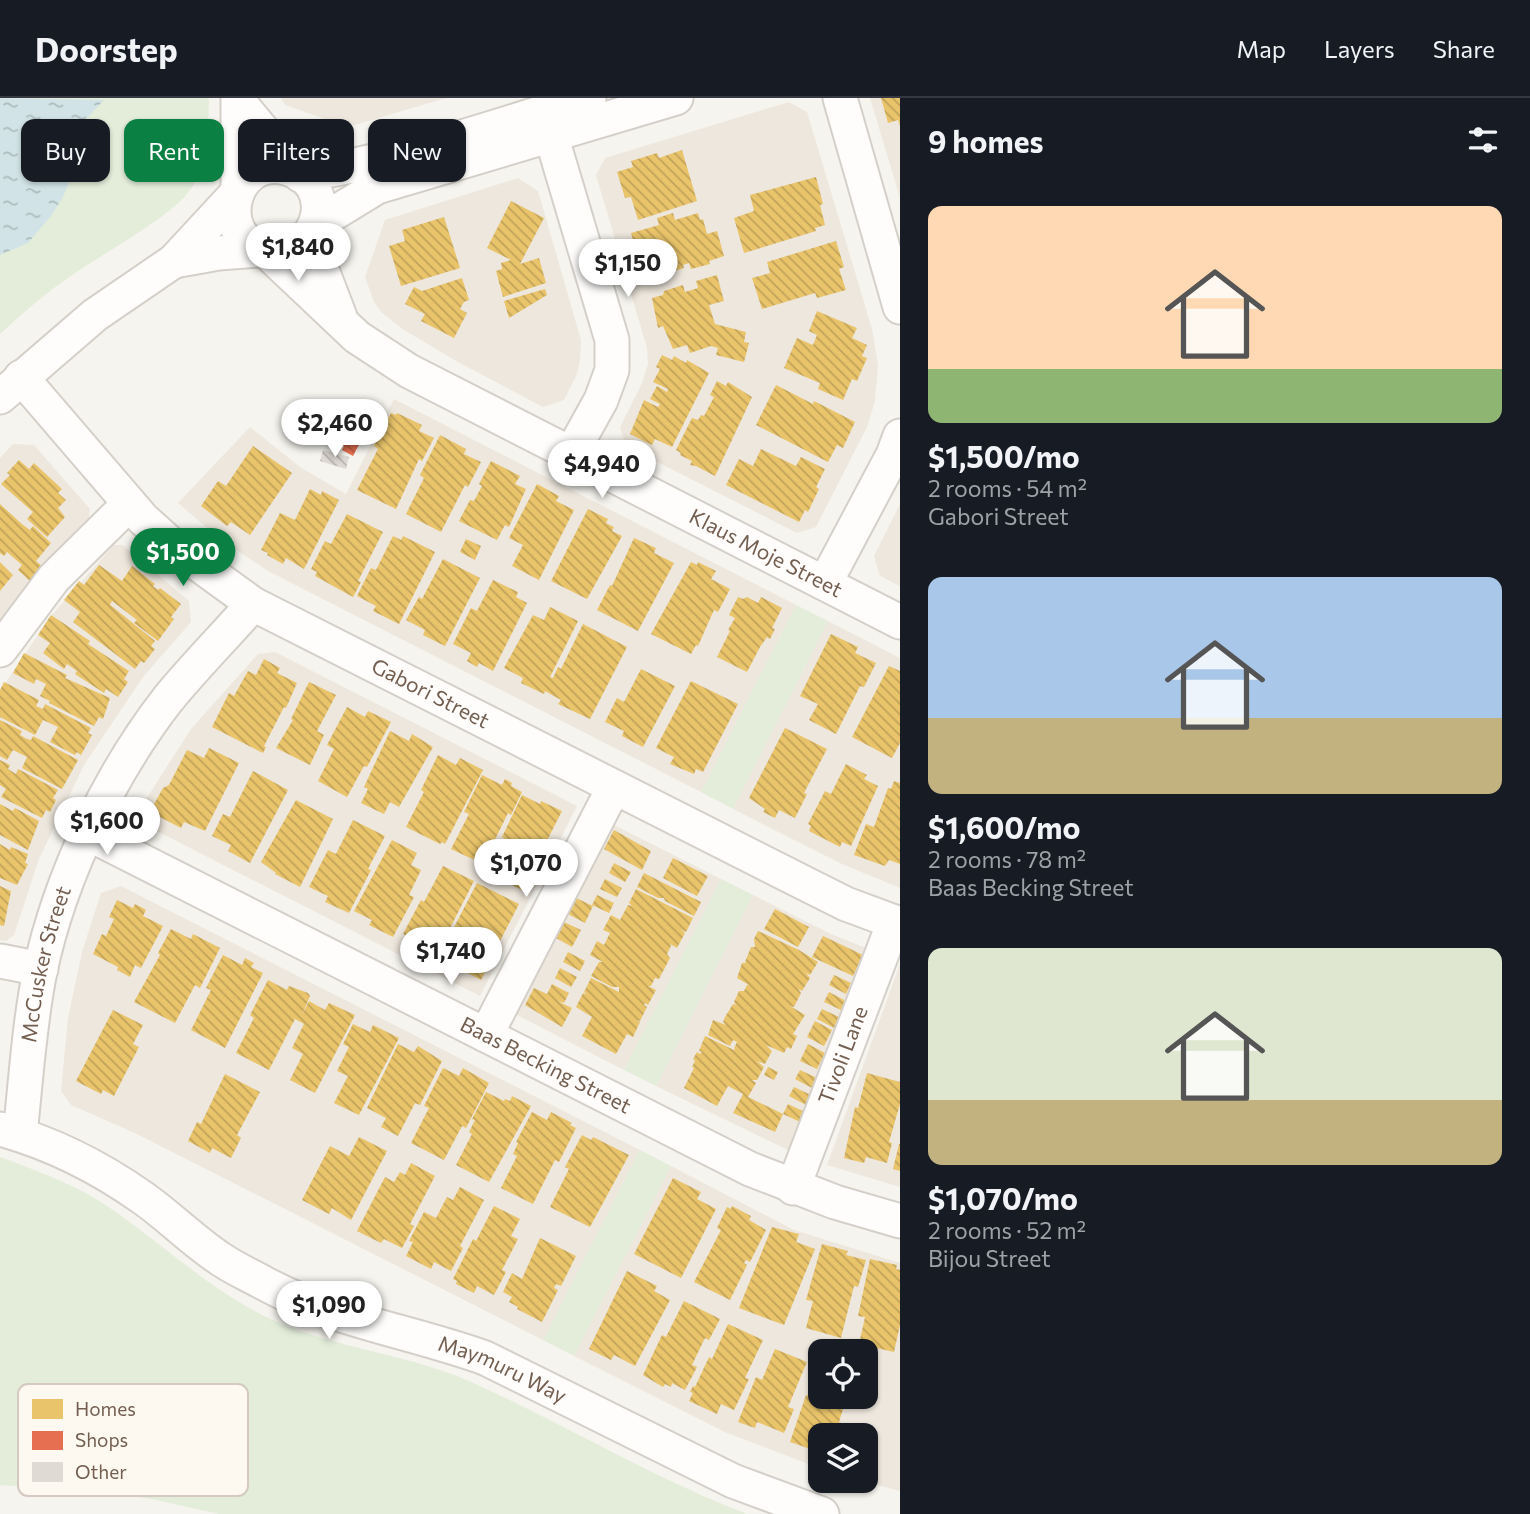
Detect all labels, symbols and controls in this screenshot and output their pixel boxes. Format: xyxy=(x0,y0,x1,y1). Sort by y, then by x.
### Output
text: Doorstep xyxy=(35,28,178,69)
text: Map xyxy=(1237,34,1286,63)
text: Layers xyxy=(1324,34,1395,63)
text: Share xyxy=(1433,34,1495,63)
chip: Buy xyxy=(21,119,110,182)
chip: Rent xyxy=(124,119,224,182)
chip: Filters xyxy=(238,119,354,182)
chip: New xyxy=(368,119,466,182)
icon: filters xyxy=(1464,121,1502,159)
text: 9 homes xyxy=(928,122,1043,159)
pin: $1,840 xyxy=(241,223,355,283)
text: $1,840 xyxy=(262,232,334,260)
pin: $1,150 xyxy=(571,240,685,299)
text: $1,150 xyxy=(595,248,661,276)
icon: home xyxy=(1152,251,1278,377)
pin: $2,460 xyxy=(278,400,392,459)
text: $2,460 xyxy=(297,408,373,436)
text: $1,500/mo xyxy=(928,437,1080,474)
pin: $4,940 xyxy=(545,440,659,500)
text: $4,940 xyxy=(564,449,640,477)
text: 2 rooms · 54 m² xyxy=(928,474,1087,502)
text: Gabori Street xyxy=(928,502,1069,530)
street label: Klaus Moje Street xyxy=(686,503,847,601)
pin: $1,500 xyxy=(126,528,240,588)
text: $1,500 xyxy=(146,537,220,565)
icon: home xyxy=(1152,622,1278,748)
street label: Gabori Street xyxy=(368,652,494,733)
pin: $1,600 xyxy=(50,798,164,857)
text: $1,600 xyxy=(70,806,144,834)
text: $1,600/mo xyxy=(928,808,1080,845)
pin: $1,070 xyxy=(469,840,583,899)
text: 2 rooms · 78 m² xyxy=(928,845,1086,873)
text: $1,070 xyxy=(490,848,562,876)
text: Baas Becking Street xyxy=(928,873,1134,901)
street label: McCusker Street xyxy=(15,882,75,1044)
pin: $1,740 xyxy=(394,928,508,987)
text: $1,740 xyxy=(416,936,486,964)
icon: home xyxy=(1152,993,1278,1119)
street label: Tivoli Lane xyxy=(812,1002,872,1107)
street label: Baas Becking Street xyxy=(457,1010,636,1118)
text: $1,070/mo xyxy=(928,1179,1078,1216)
text: 2 rooms · 52 m² xyxy=(928,1216,1086,1244)
text: Bijou Street xyxy=(928,1244,1051,1272)
pin: $1,090 xyxy=(272,1282,386,1341)
text: $1,090 xyxy=(292,1290,366,1318)
street label: Maymuru Way xyxy=(436,1330,571,1407)
map controls xyxy=(808,1339,878,1493)
button: locate xyxy=(808,1339,878,1409)
legend xyxy=(18,1384,248,1496)
text: Homes xyxy=(75,1397,136,1420)
button: layers xyxy=(808,1423,878,1493)
text: Shops xyxy=(75,1428,128,1451)
text: Other xyxy=(75,1460,127,1483)

